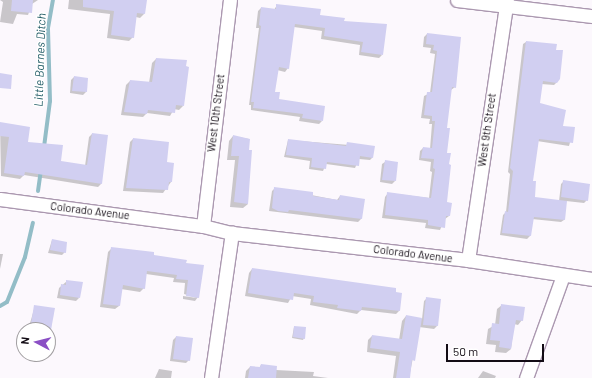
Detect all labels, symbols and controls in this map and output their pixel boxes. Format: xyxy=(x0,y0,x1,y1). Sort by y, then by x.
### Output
water label: Little Barnes Ditch xyxy=(31,13,49,107)
street label: West 10th Street xyxy=(205,73,227,153)
street label: West 9th Street xyxy=(475,92,499,168)
street label: Colorado Avenue xyxy=(50,200,130,222)
street label: Colorado Avenue xyxy=(373,243,453,265)
north arrow xyxy=(16,322,56,362)
text: N xyxy=(18,336,31,345)
scale bar xyxy=(448,336,546,362)
text: 50 m xyxy=(453,344,478,358)

